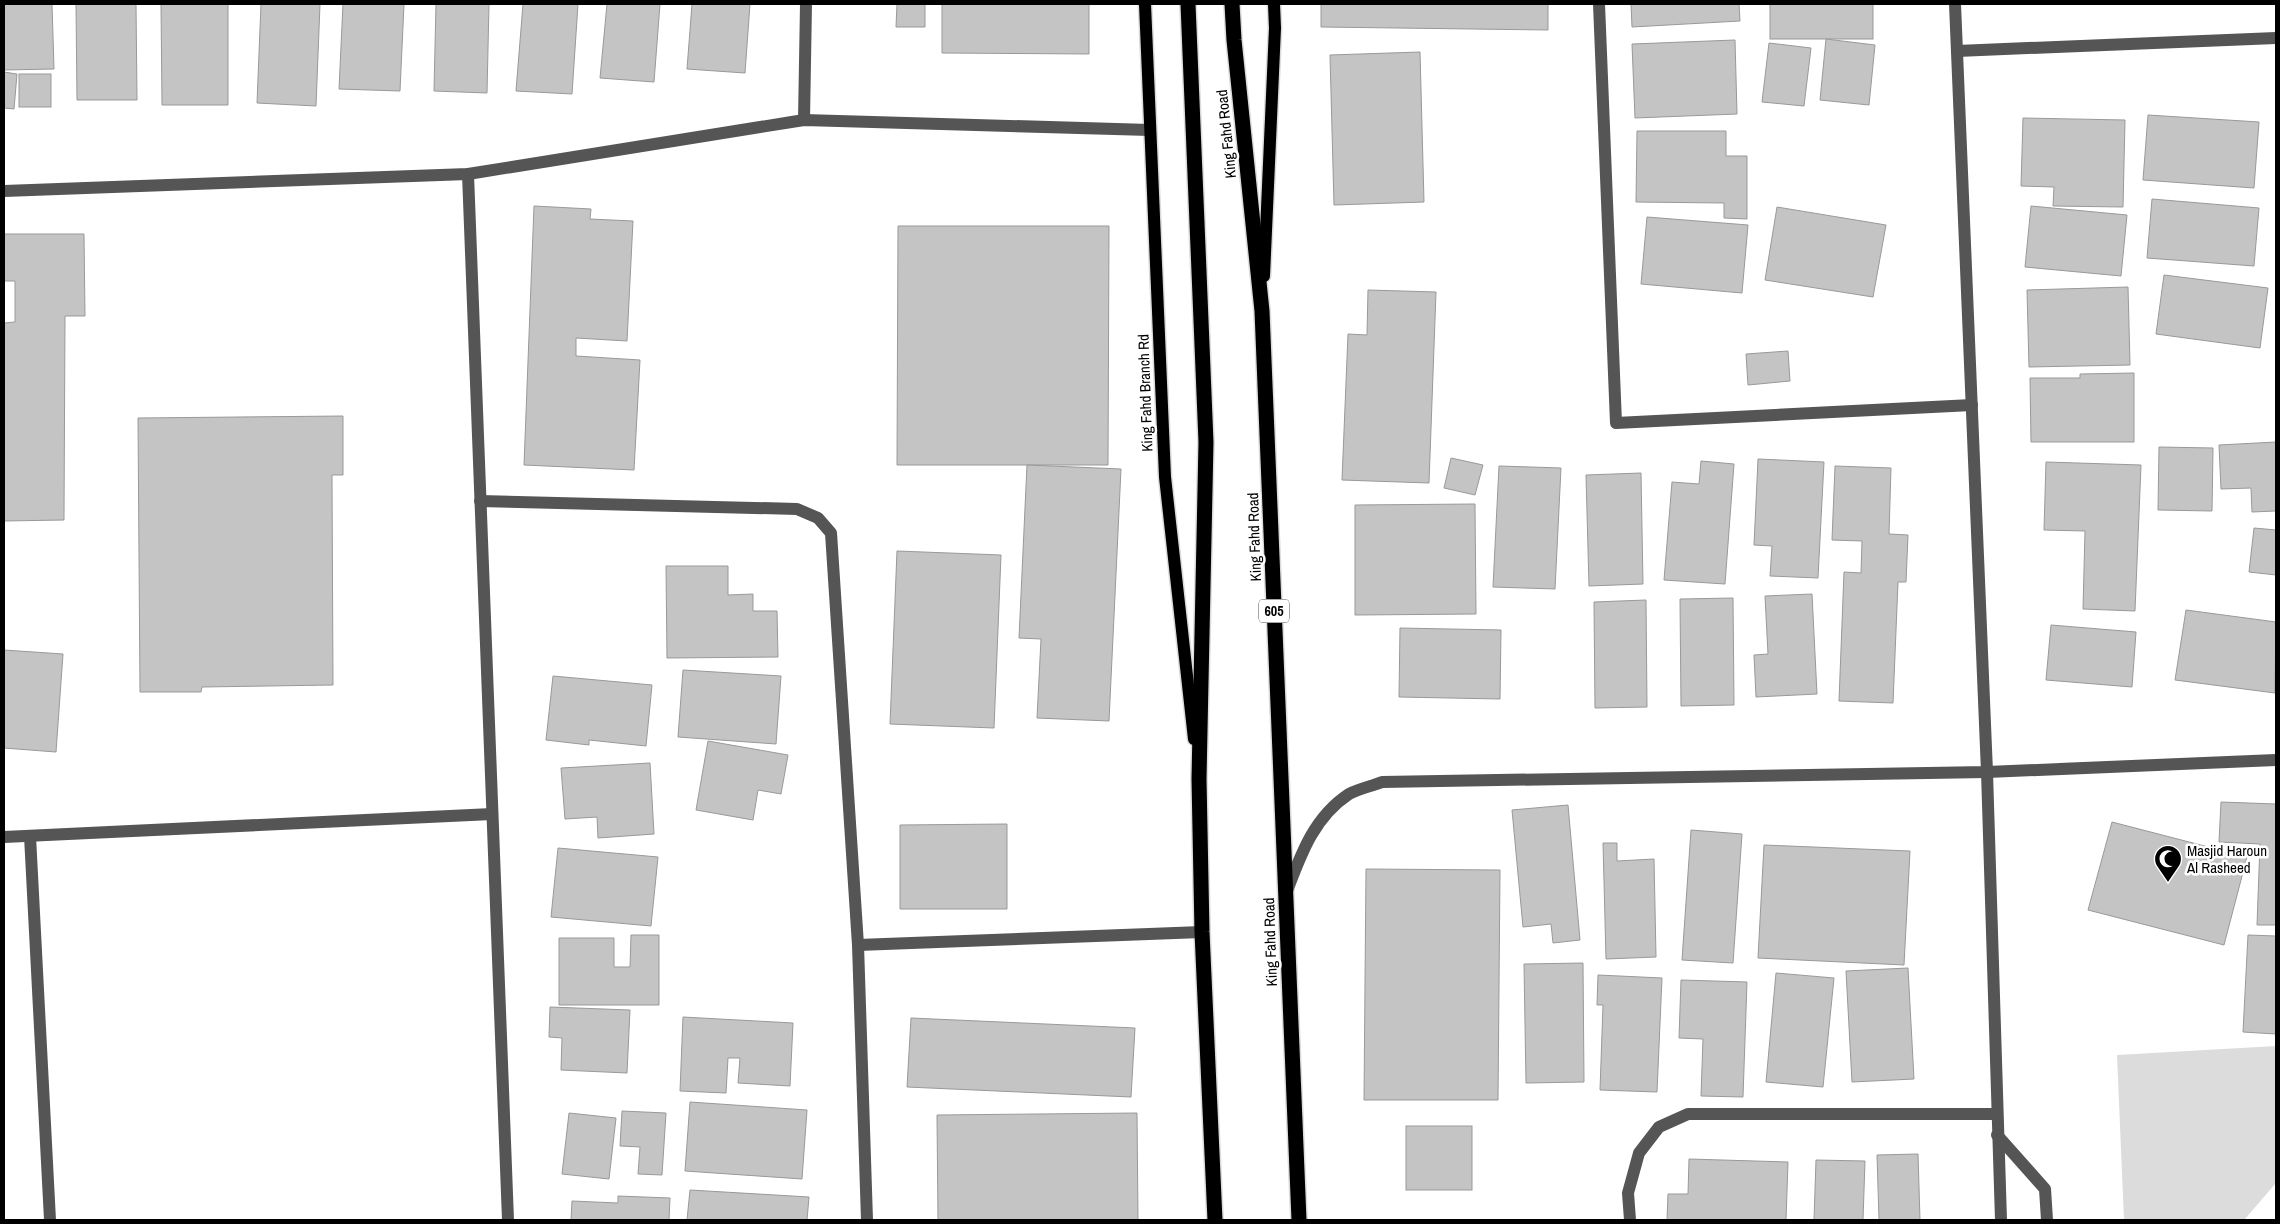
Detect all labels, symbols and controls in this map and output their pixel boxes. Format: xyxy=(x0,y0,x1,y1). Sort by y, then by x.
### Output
street label: King Fahd Road xyxy=(1211,89,1241,179)
street label: King Fahd Branch Rd xyxy=(1132,334,1158,452)
street label: King Fahd Road xyxy=(1242,492,1266,582)
road number: 605 xyxy=(1259,600,1289,622)
place label: Masjid Haroun Al Rasheed xyxy=(2186,840,2267,878)
mosque icon: Masjid Haroun Al Rasheed xyxy=(2153,844,2183,883)
street label: King Fahd Road xyxy=(1258,897,1282,987)

